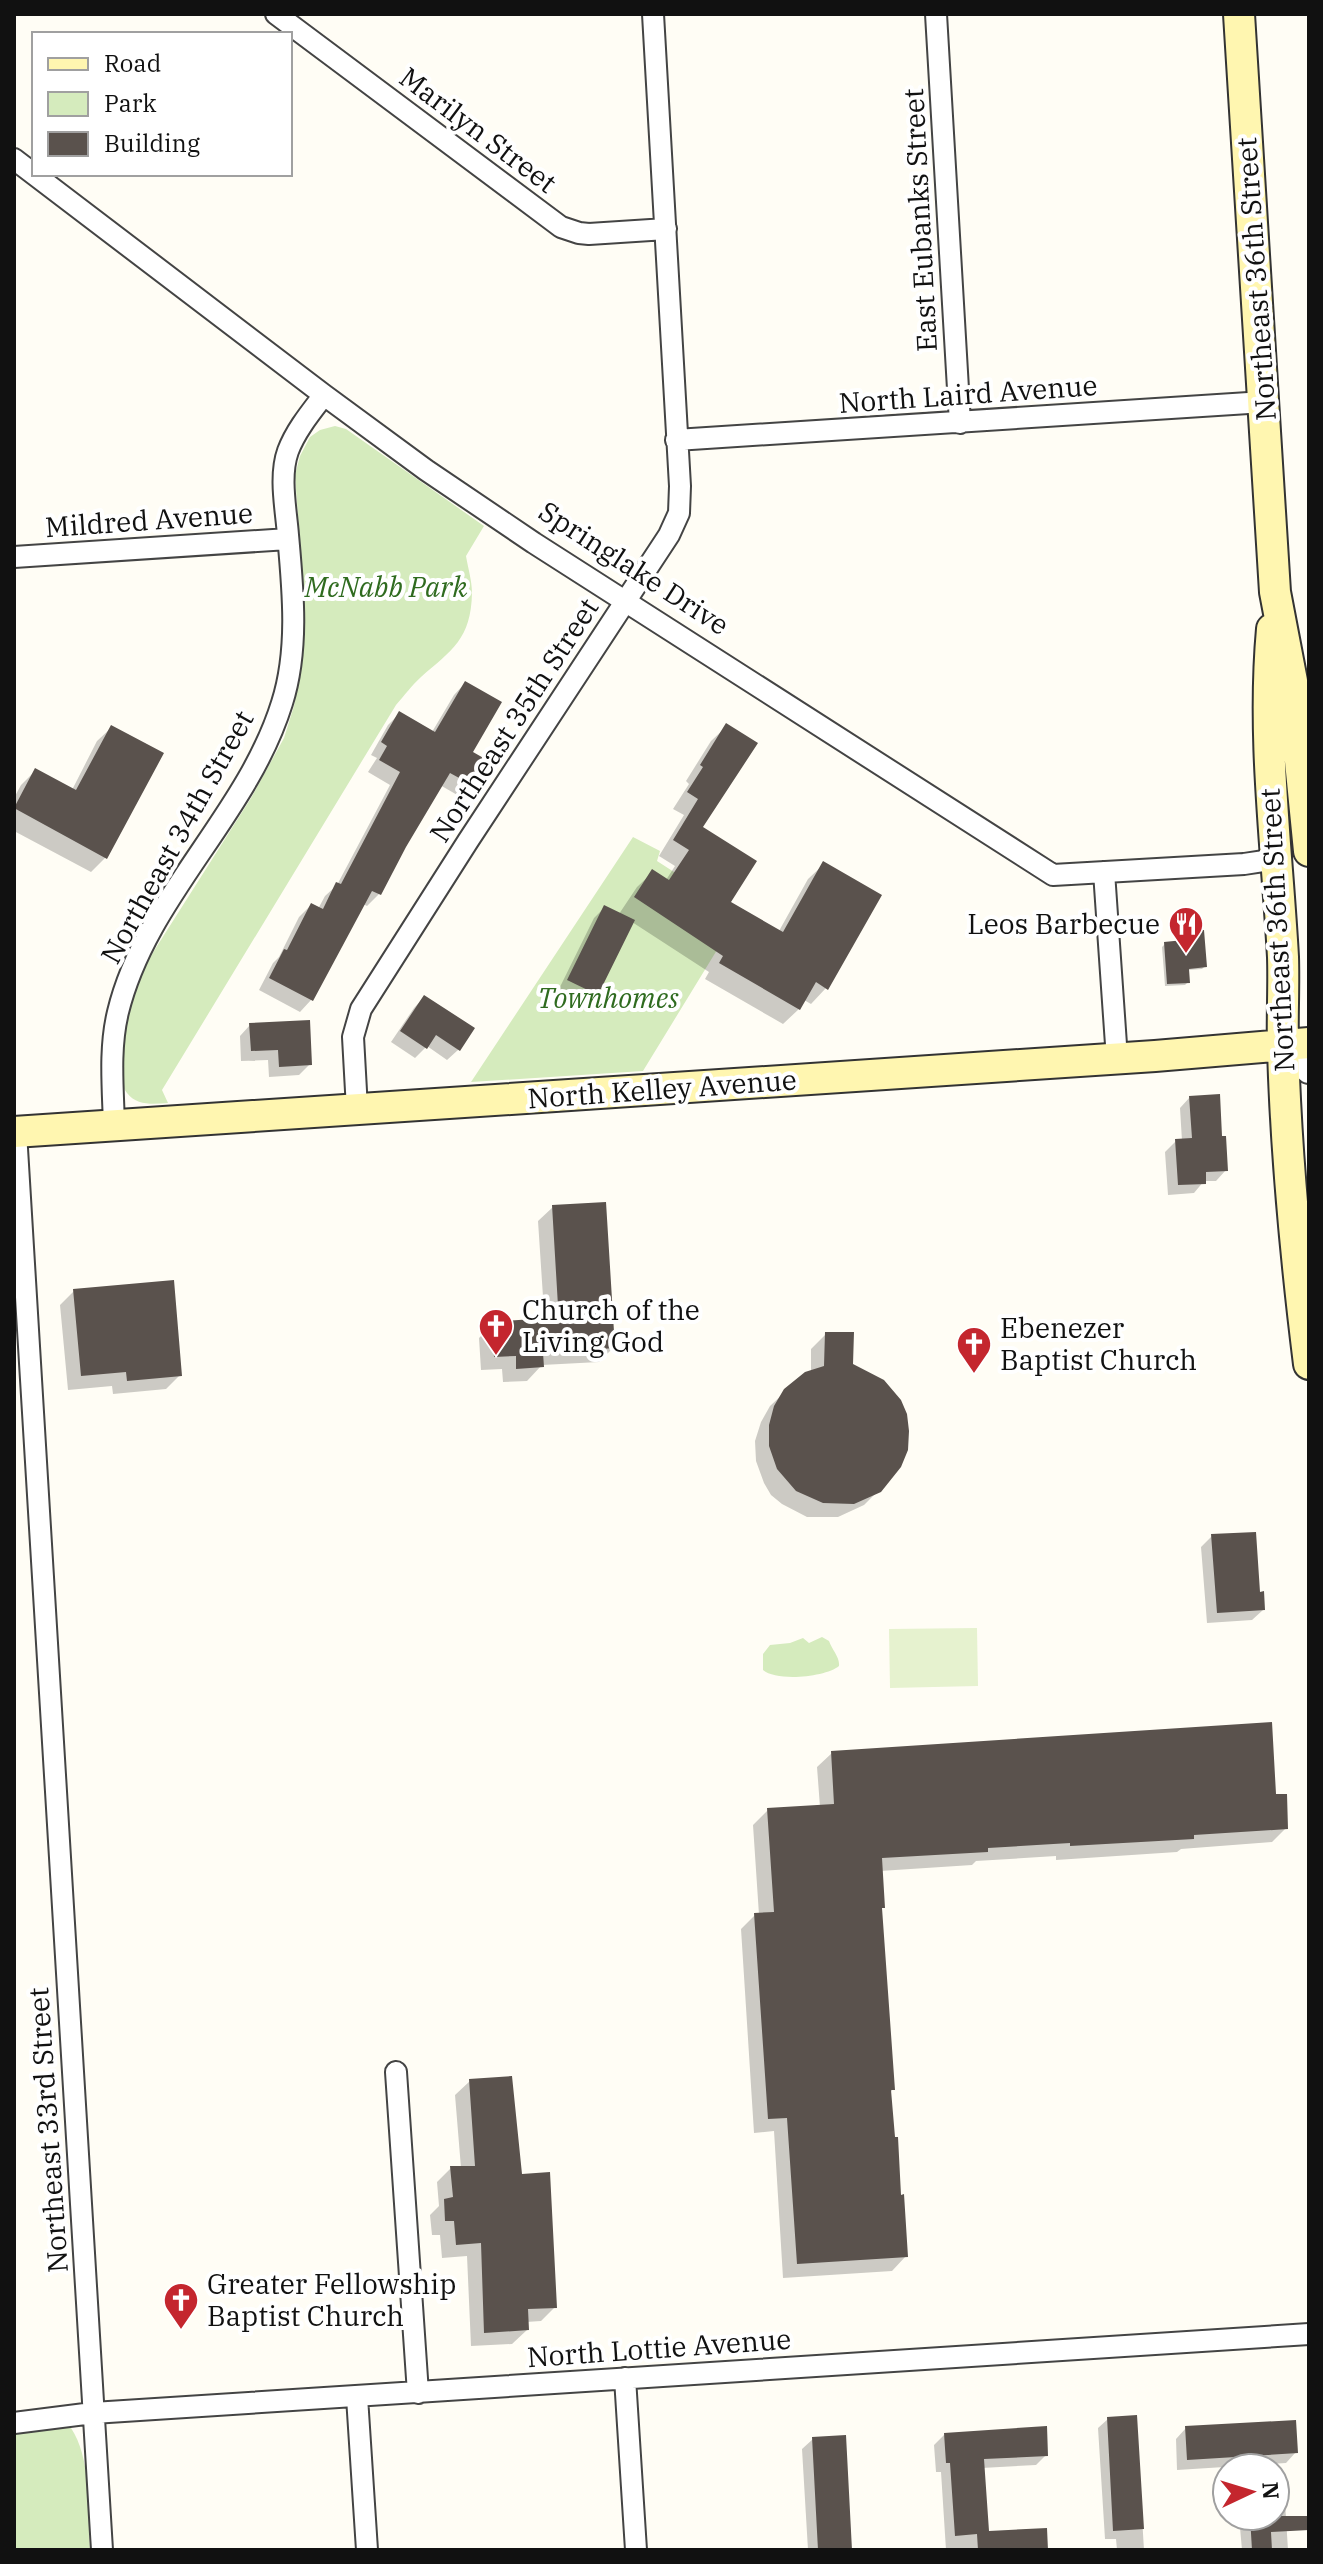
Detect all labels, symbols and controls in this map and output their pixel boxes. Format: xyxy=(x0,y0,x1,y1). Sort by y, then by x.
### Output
legend xyxy=(32,32,292,176)
text: Road xyxy=(104,47,161,79)
street label: Marilyn Street xyxy=(392,58,564,201)
text: Park xyxy=(104,87,156,119)
street label: East Eubanks Street xyxy=(894,87,945,353)
text: Building xyxy=(104,127,200,159)
street label: Northeast 36th Street xyxy=(1227,136,1284,422)
street label: North Laird Avenue xyxy=(837,366,1098,421)
street label: Springlake Drive xyxy=(532,492,736,643)
street label: Mildred Avenue xyxy=(44,494,254,545)
park label: McNabb Park xyxy=(304,568,467,605)
street label: Northeast 35th Street xyxy=(421,590,606,849)
street label: Northeast 34th Street xyxy=(92,703,262,970)
street label: Northeast 36th Street xyxy=(1251,787,1302,1073)
place label: Leos Barbecue xyxy=(967,905,1160,942)
restaurant icon: Leos Barbecue xyxy=(1167,905,1205,955)
park label: Townhomes xyxy=(537,979,679,1016)
street label: North Kelley Avenue xyxy=(526,1061,798,1116)
place label: Church of the Living God xyxy=(522,1291,700,1360)
church icon: Church of the Living God xyxy=(477,1307,515,1357)
place label: Ebenezer Baptist Church xyxy=(1000,1309,1197,1378)
church icon: Ebenezer Baptist Church xyxy=(955,1325,993,1375)
street label: Northeast 33rd Street xyxy=(19,1986,76,2274)
place label: Greater Fellowship Baptist Church xyxy=(207,2265,456,2334)
church icon: Greater Fellowship Baptist Church xyxy=(162,2281,200,2331)
street label: North Lottie Avenue xyxy=(526,2320,792,2375)
north arrow xyxy=(1211,2452,1291,2532)
text: N xyxy=(1256,2481,1287,2500)

